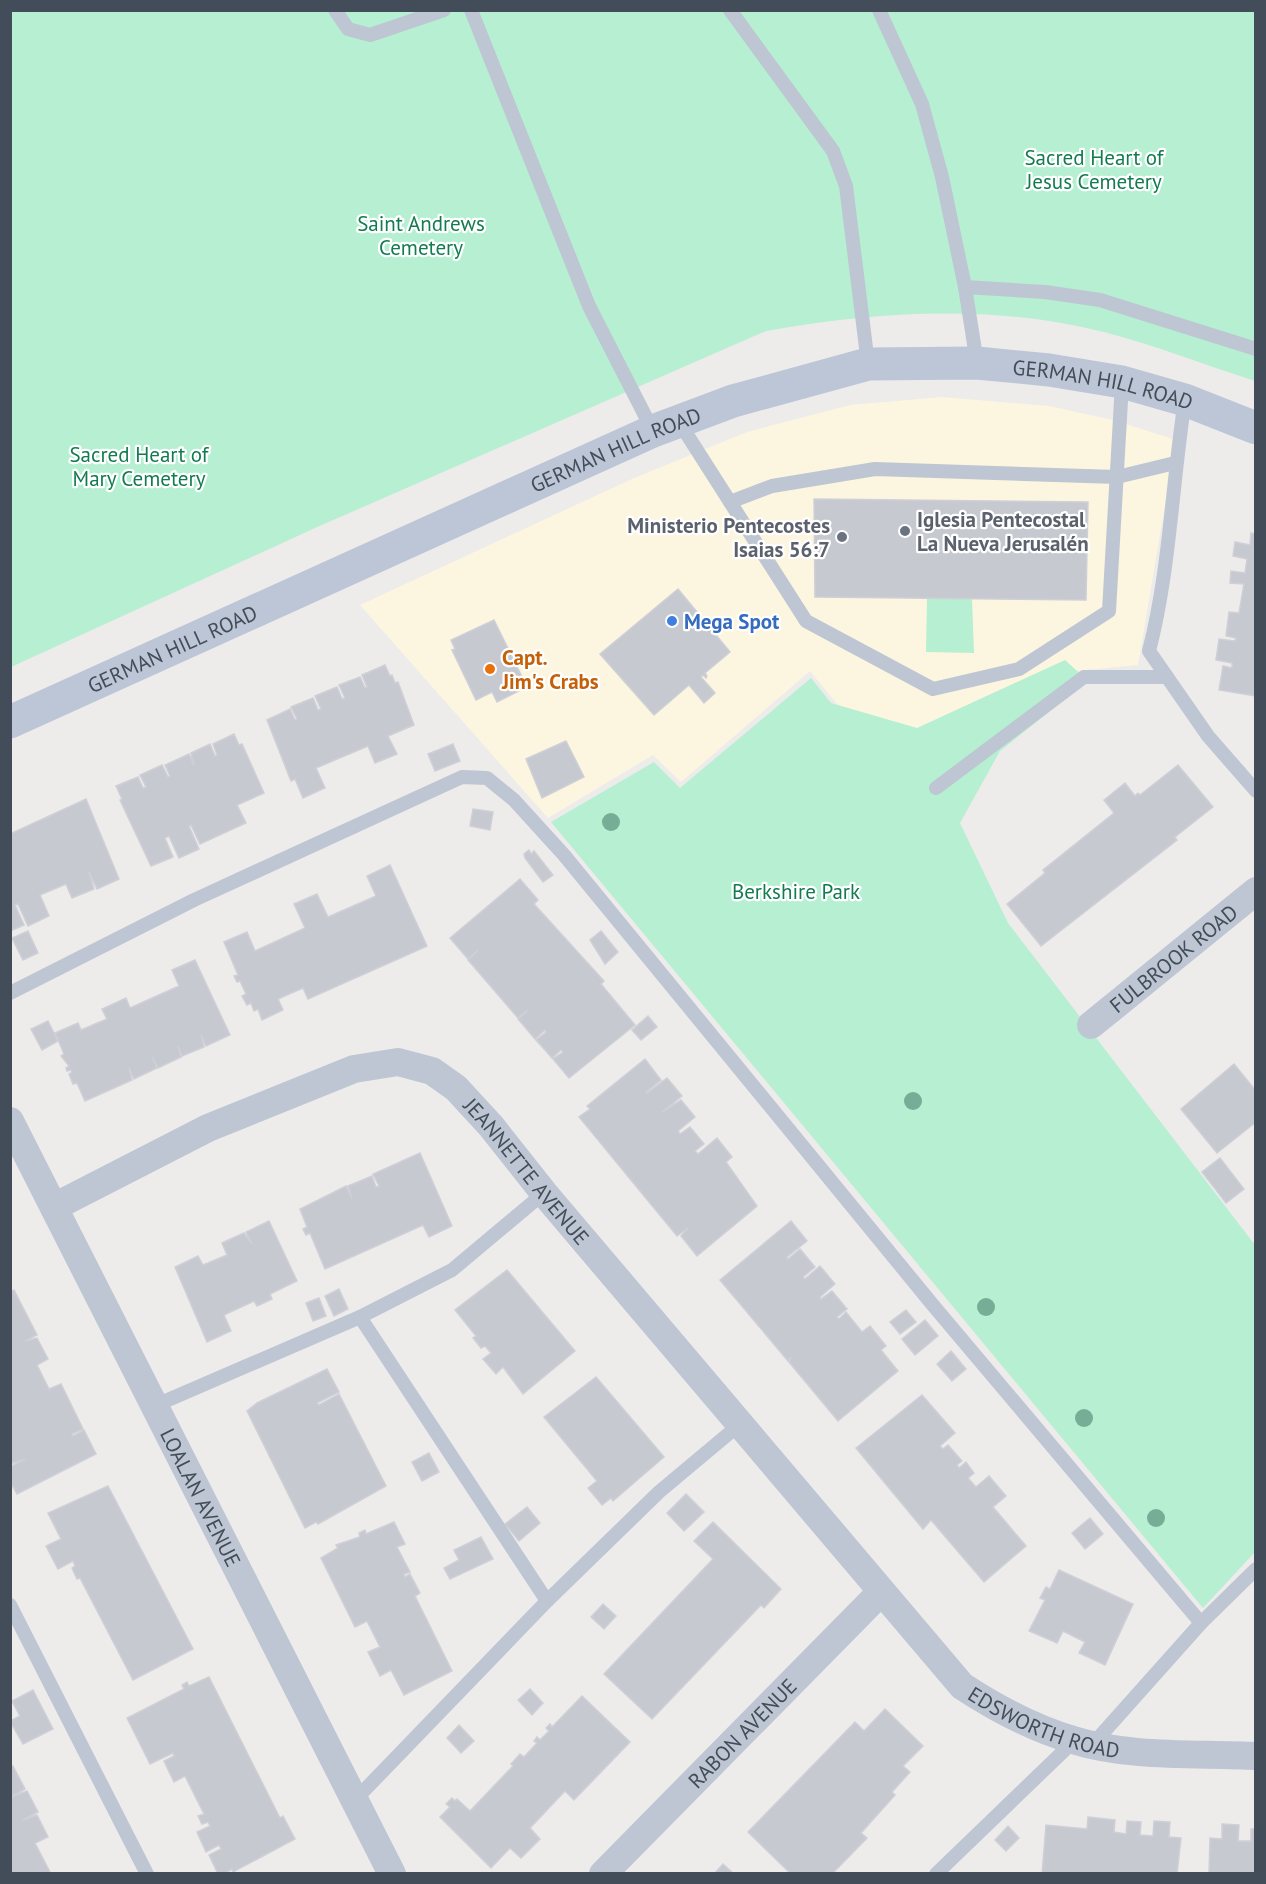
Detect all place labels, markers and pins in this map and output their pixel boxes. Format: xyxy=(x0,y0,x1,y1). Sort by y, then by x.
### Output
place label: Iglesia Pentecostal La Nueva Jerusalén xyxy=(917,506,1089,557)
place label: Ministerio Pentecostes Isaias 56:7 xyxy=(627,512,830,563)
marker: Iglesia Pentecostal La Nueva Jerusalén xyxy=(898,524,912,538)
marker: Ministerio Pentecostes Isaias 56:7 xyxy=(835,530,849,544)
place label: Mega Spot xyxy=(684,608,780,635)
marker: Mega Spot xyxy=(665,614,679,628)
place label: Capt. Jim's Crabs xyxy=(501,644,599,695)
marker: Capt. Jim's Crabs xyxy=(483,662,497,676)

